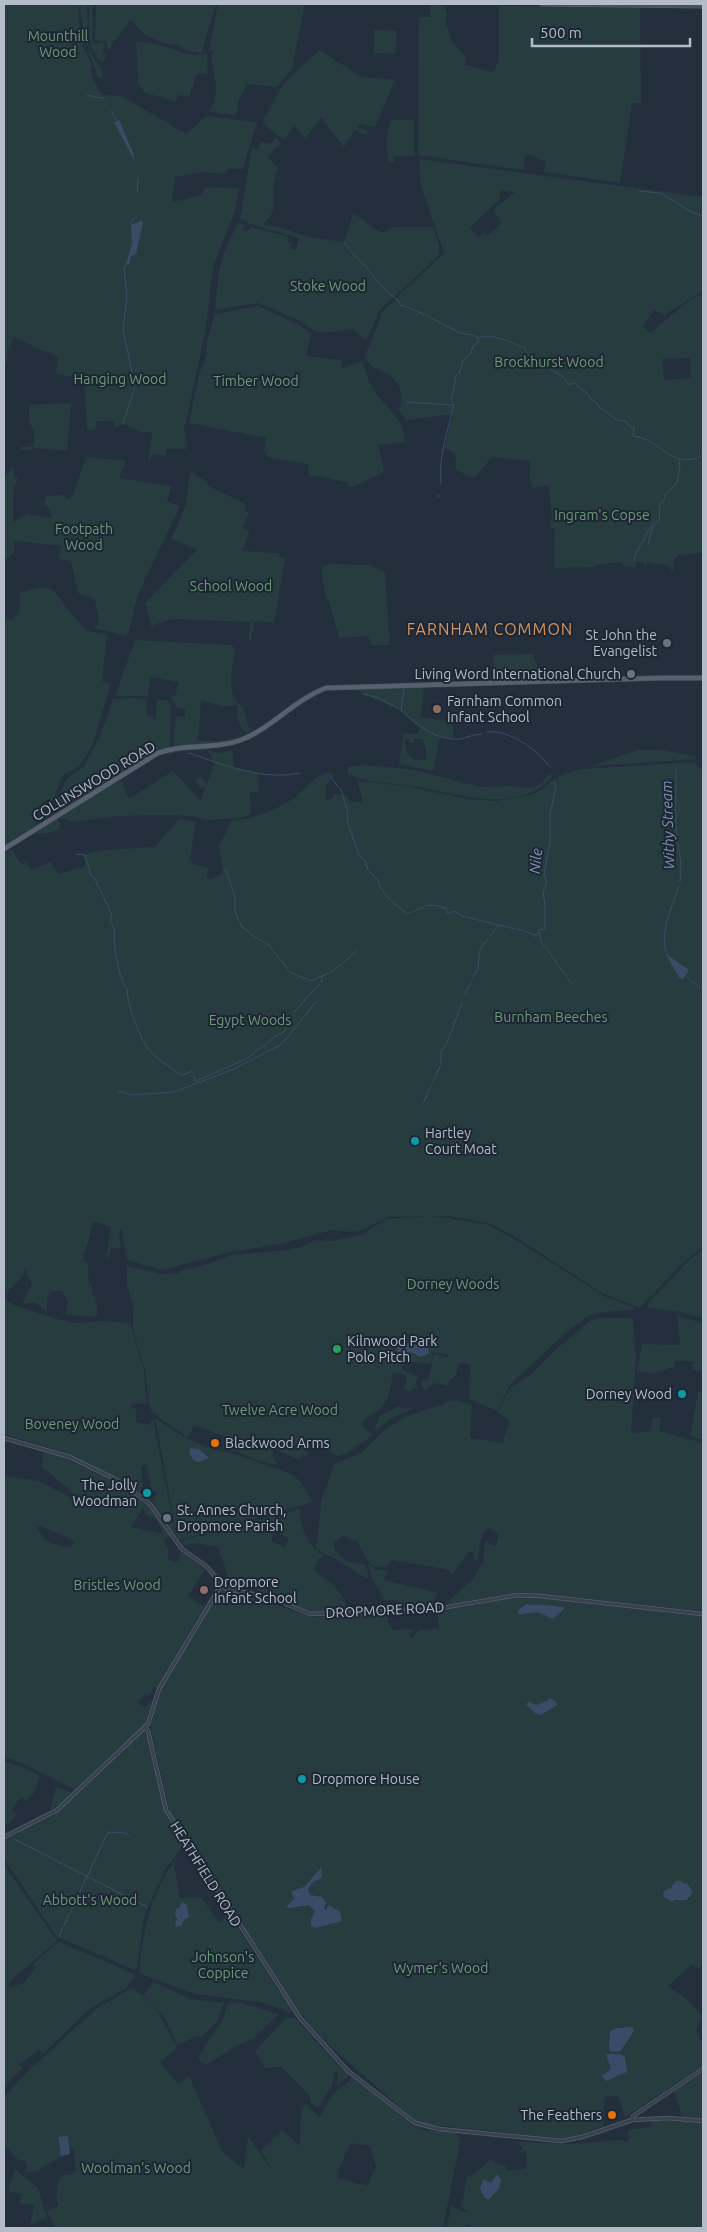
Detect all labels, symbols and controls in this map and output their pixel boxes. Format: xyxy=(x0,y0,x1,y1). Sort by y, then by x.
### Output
scale bar xyxy=(532,15,690,47)
text: 500 m xyxy=(540,24,582,41)
park label: Mounthill Wood xyxy=(28,28,89,60)
park label: Stoke Wood xyxy=(290,278,366,294)
park label: Brockhurst Wood xyxy=(494,354,604,370)
park label: Hanging Wood xyxy=(74,371,166,387)
park label: Timber Wood xyxy=(213,373,299,389)
park label: Ingram's Copse xyxy=(554,507,650,523)
park label: Footpath Wood xyxy=(55,521,113,553)
park label: School Wood xyxy=(190,578,272,594)
district label: FARNHAM COMMON xyxy=(407,620,573,638)
place label: St John the Evangelist xyxy=(585,627,657,659)
marker: St John the Evangelist xyxy=(661,637,673,649)
place label: Living Word International Church xyxy=(415,666,621,682)
marker: Living Word International Church xyxy=(625,668,637,680)
place label: Farnham Common Infant School xyxy=(447,693,562,725)
marker: Farnham Common Infant School xyxy=(431,703,443,715)
street label: COLLINSWOOD ROAD xyxy=(30,738,158,824)
water label: Withy Stream xyxy=(657,780,678,870)
water label: Nile xyxy=(526,847,545,875)
park label: Burnham Beeches xyxy=(494,1009,608,1025)
park label: Egypt Woods xyxy=(209,1012,291,1028)
place label: Hartley Court Moat xyxy=(425,1125,497,1157)
marker: Hartley Court Moat xyxy=(409,1135,421,1147)
park label: Dorney Woods xyxy=(407,1276,499,1292)
place label: Kilnwood Park Polo Pitch xyxy=(347,1333,437,1365)
marker: Kilnwood Park Polo Pitch xyxy=(331,1343,343,1355)
place label: Dorney Wood xyxy=(586,1386,672,1402)
marker: Dorney Wood xyxy=(676,1388,688,1400)
park label: Twelve Acre Wood xyxy=(222,1402,338,1418)
park label: Boveney Wood xyxy=(25,1416,119,1432)
place label: Blackwood Arms xyxy=(225,1435,330,1451)
marker: Blackwood Arms xyxy=(209,1437,221,1449)
place label: The Jolly Woodman xyxy=(72,1477,137,1509)
marker: The Jolly Woodman xyxy=(141,1487,153,1499)
place label: St. Annes Church, Dropmore Parish xyxy=(177,1502,287,1534)
marker: St. Annes Church, Dropmore Parish xyxy=(161,1512,173,1524)
place label: Dropmore Infant School xyxy=(214,1574,297,1606)
park label: Bristles Wood xyxy=(73,1577,161,1593)
marker: Dropmore Infant School xyxy=(198,1584,210,1596)
street label: DROPMORE ROAD xyxy=(325,1599,445,1621)
place label: Dropmore House xyxy=(312,1771,420,1787)
marker: Dropmore House xyxy=(296,1773,308,1785)
street label: HEATHFIELD ROAD xyxy=(167,1818,245,1930)
park label: Abbott's Wood xyxy=(43,1892,137,1908)
park label: Johnson's Coppice xyxy=(192,1949,254,1981)
park label: Wymer's Wood xyxy=(394,1960,488,1976)
place label: The Feathers xyxy=(520,2107,602,2123)
marker: The Feathers xyxy=(606,2109,618,2121)
park label: Woolman's Wood xyxy=(81,2160,191,2176)

